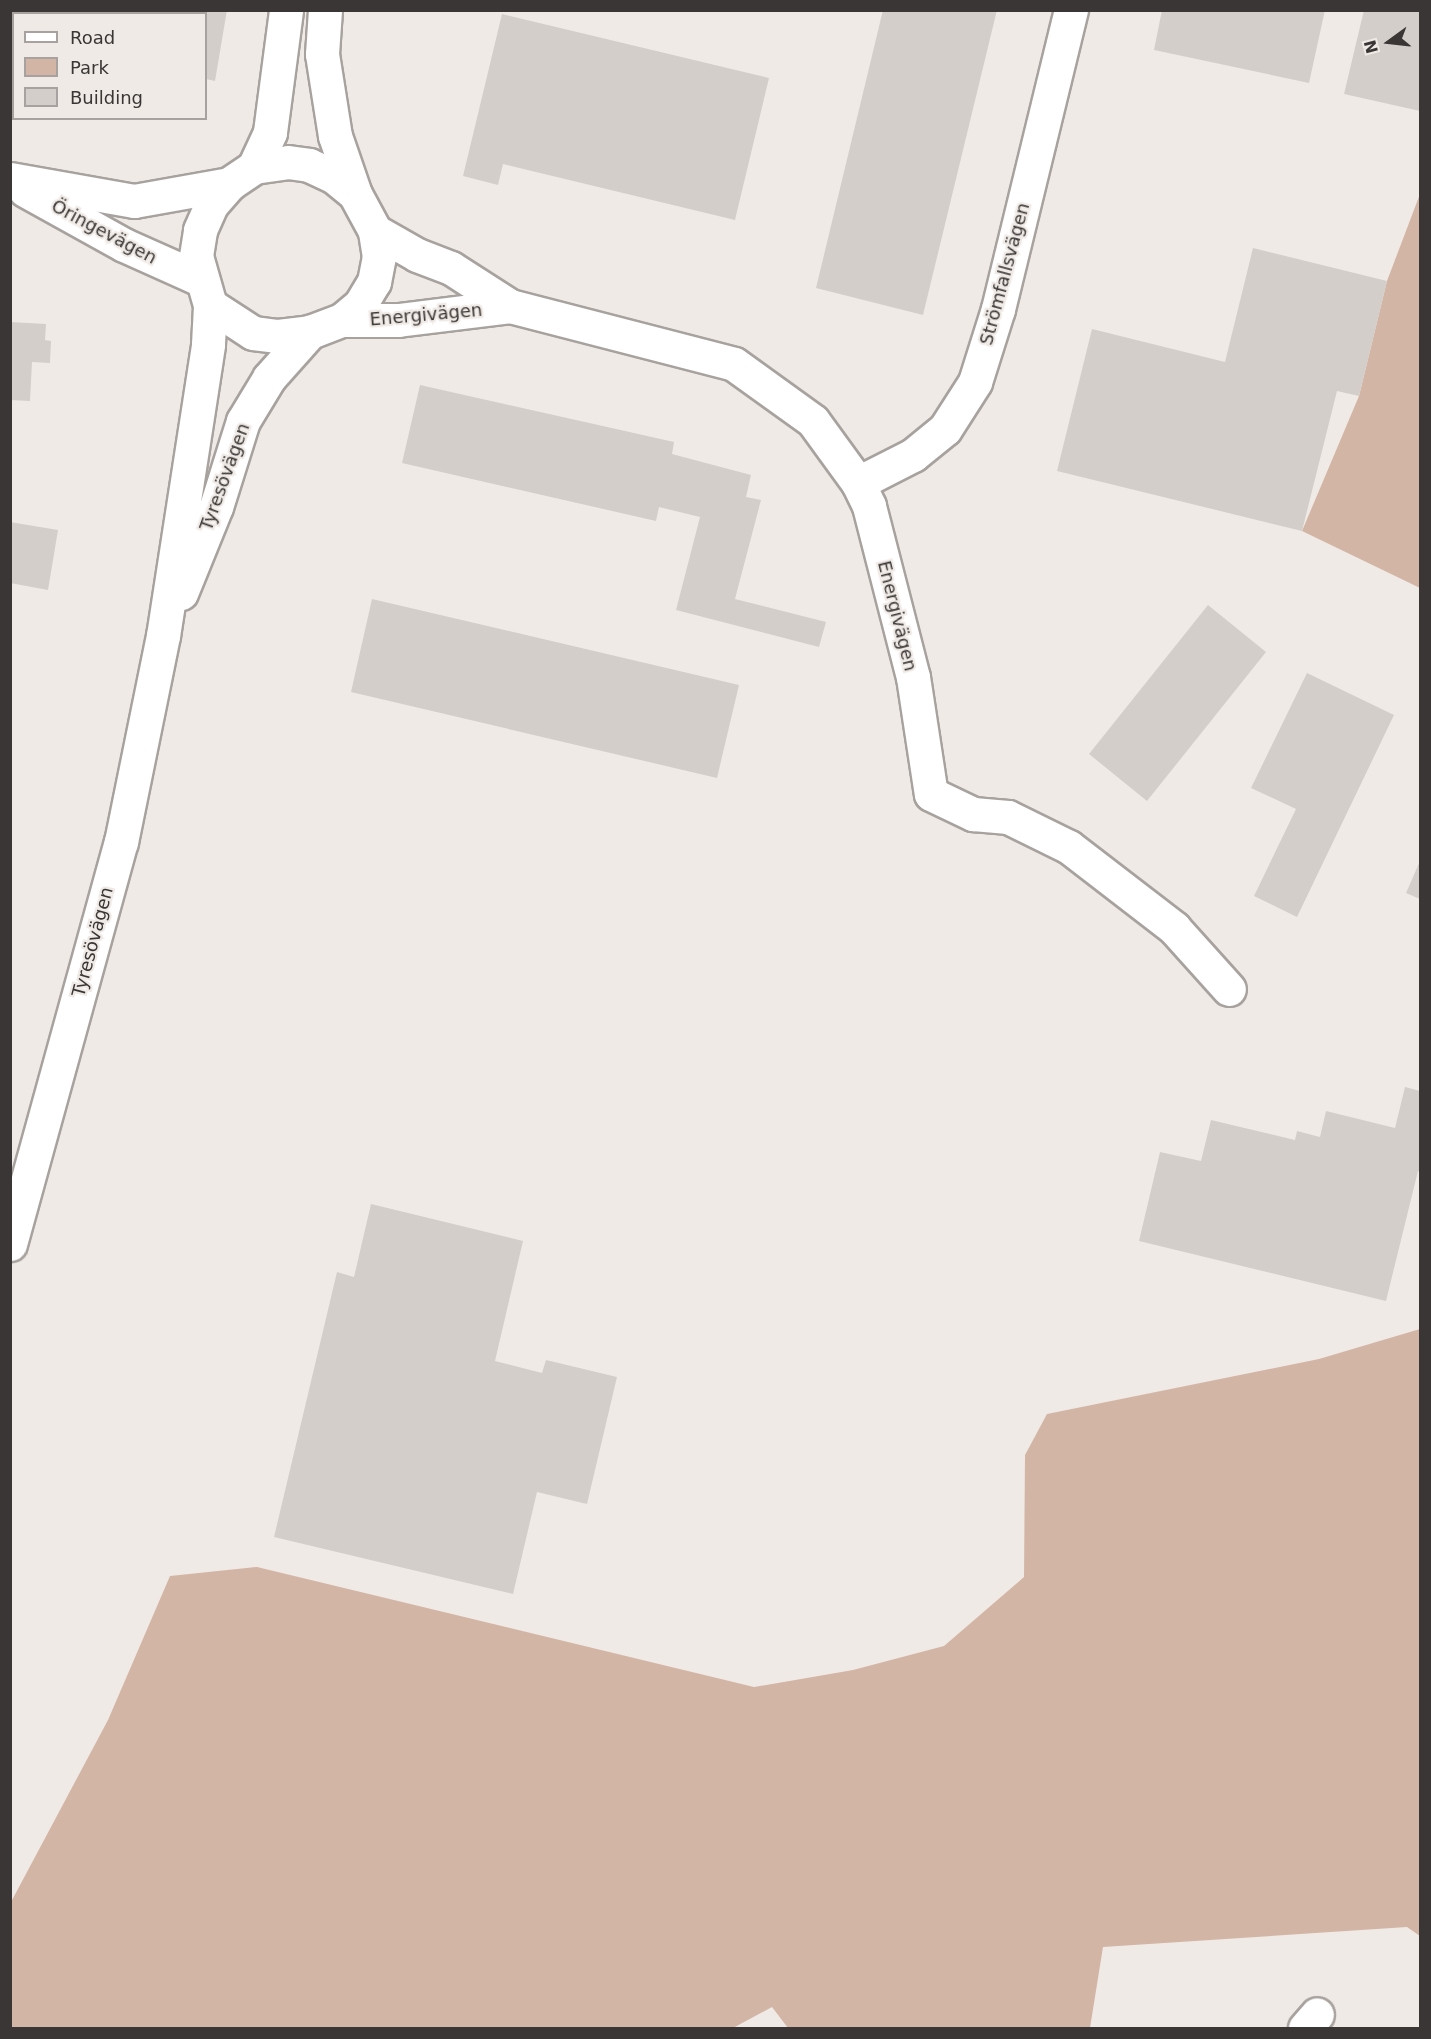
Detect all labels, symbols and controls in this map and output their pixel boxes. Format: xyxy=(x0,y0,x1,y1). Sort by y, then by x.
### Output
legend xyxy=(12,12,207,120)
north arrow xyxy=(1359,12,1419,72)
text: Road xyxy=(70,27,115,48)
text: N xyxy=(1360,38,1382,56)
text: Park xyxy=(70,57,109,78)
text: Building xyxy=(70,87,143,108)
street label: Öringevägen xyxy=(48,195,160,269)
street label: Strömfallsvägen xyxy=(976,201,1034,347)
street label: Energivägen xyxy=(369,299,483,331)
street label: Tyresövägen xyxy=(196,420,254,534)
street label: Energivägen xyxy=(873,559,921,673)
street label: Tyresövägen xyxy=(68,885,118,999)

